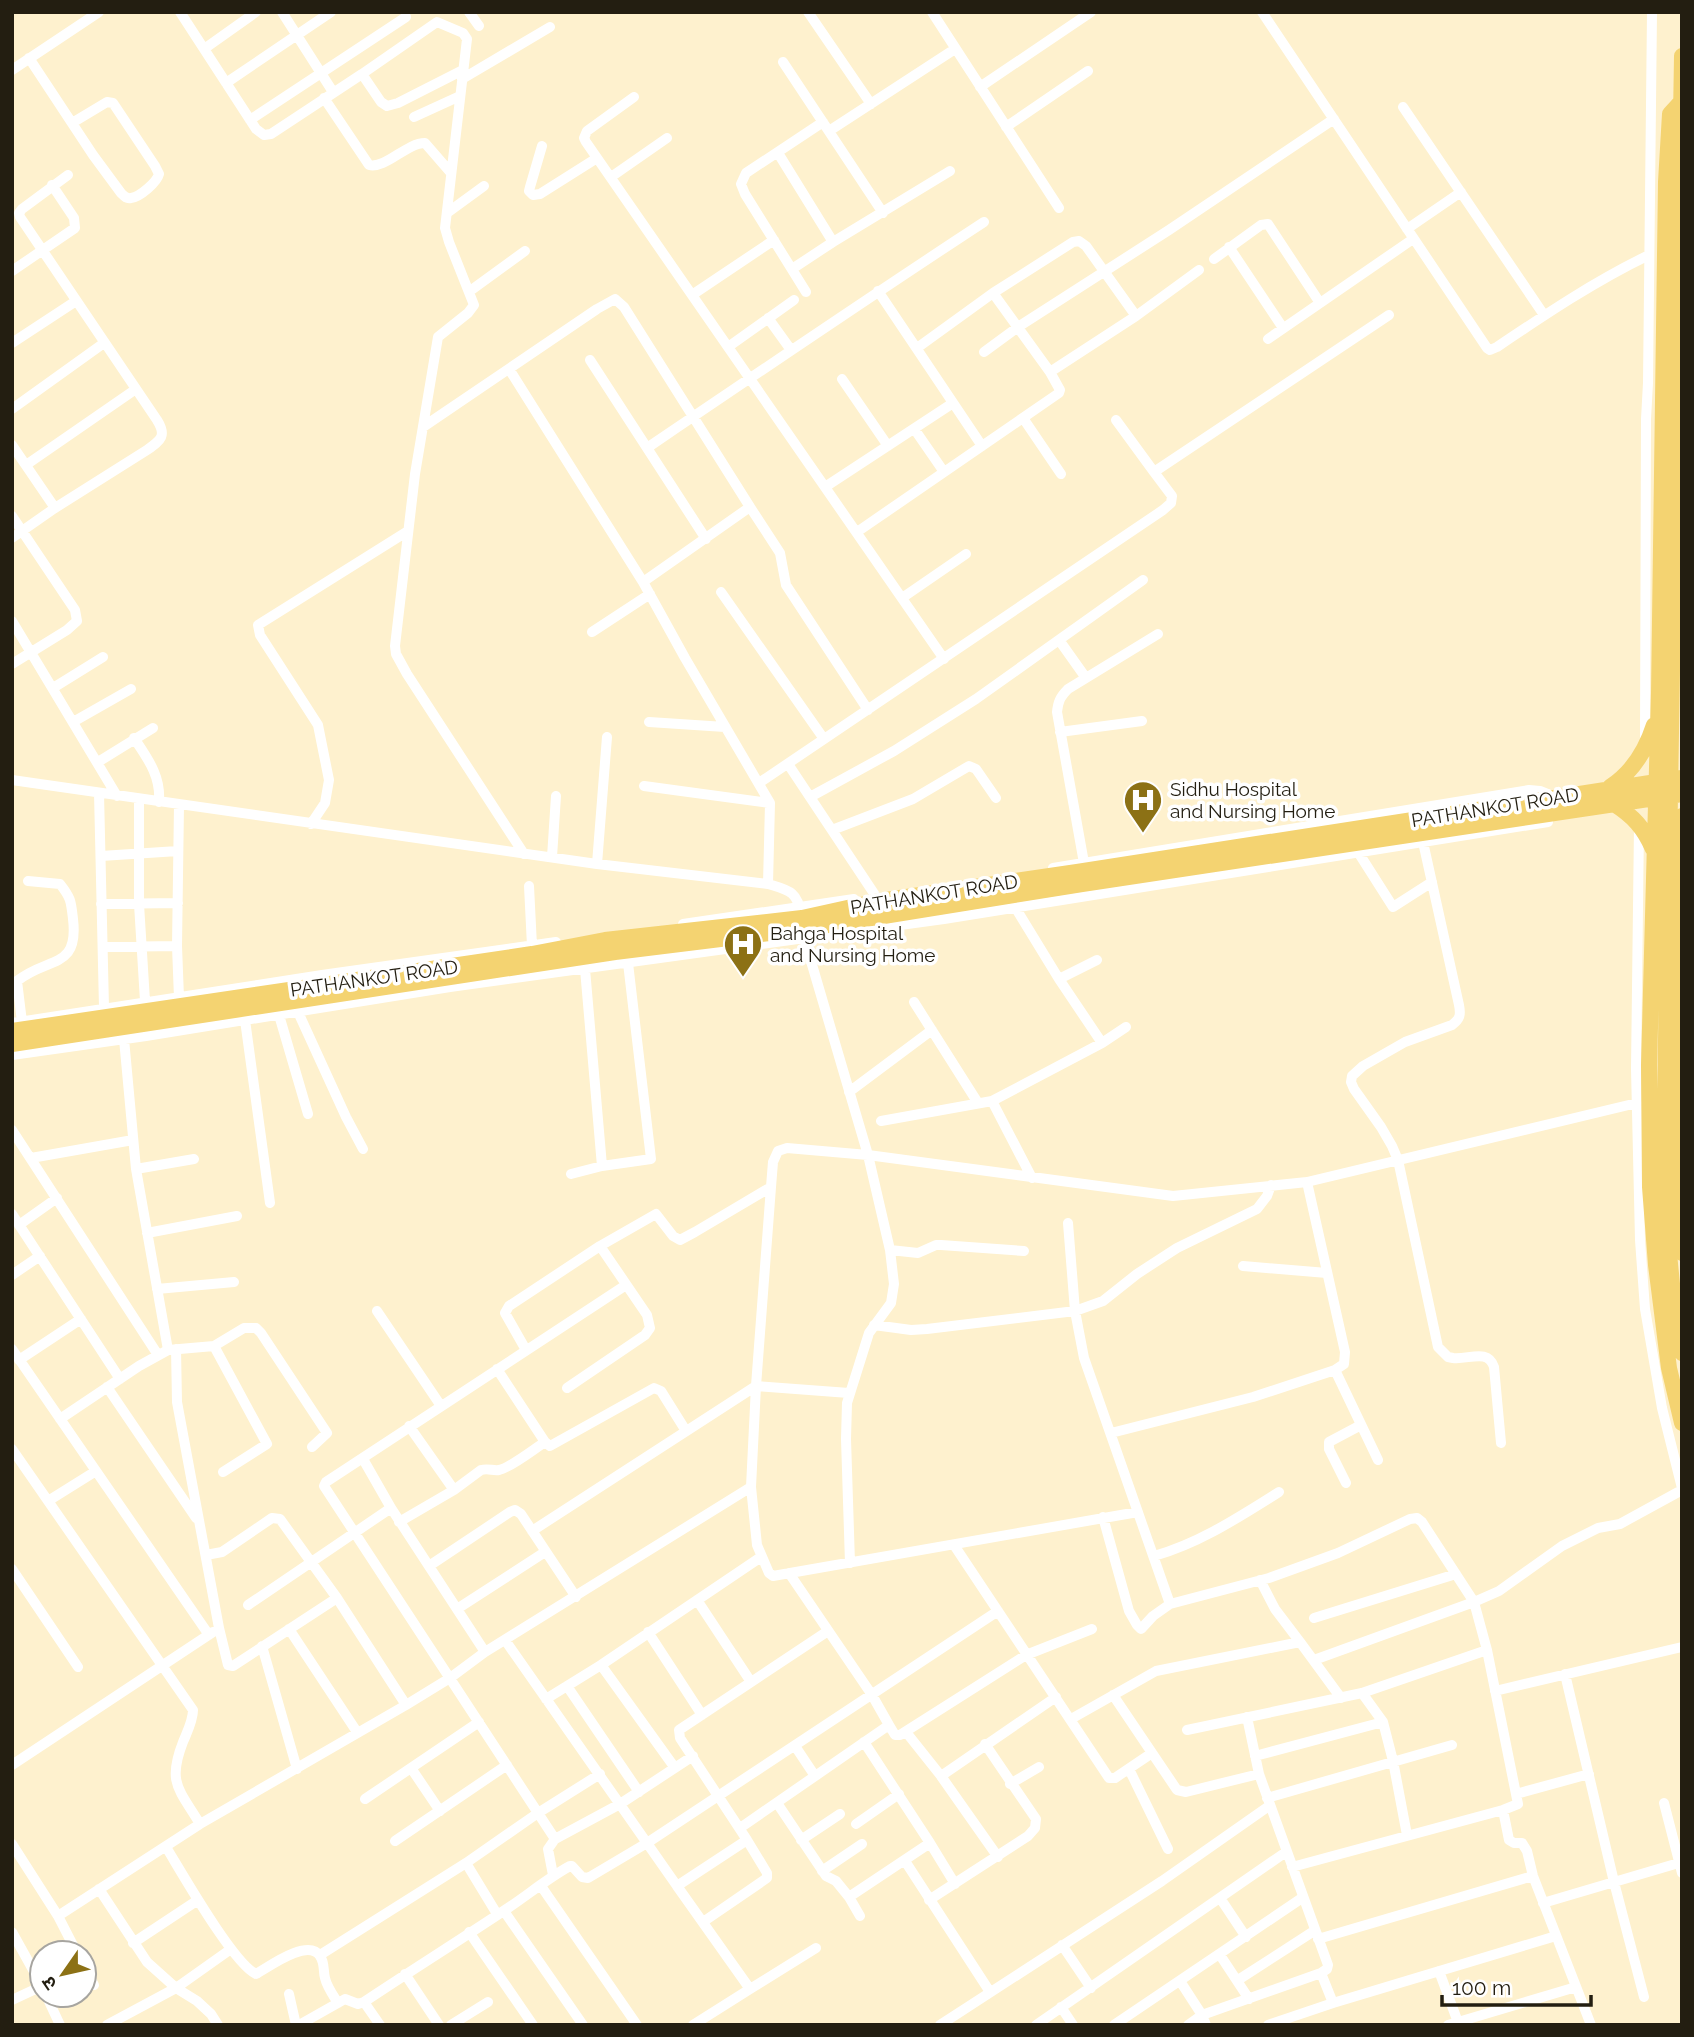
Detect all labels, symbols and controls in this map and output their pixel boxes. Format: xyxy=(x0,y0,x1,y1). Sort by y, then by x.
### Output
place label: Sidhu Hospital and Nursing Home xyxy=(1170,778,1335,822)
hospital icon: Sidhu Hospital and Nursing Home xyxy=(1122,779,1164,834)
street label: PATHANKOT ROAD xyxy=(1410,783,1580,831)
street label: PATHANKOT ROAD xyxy=(849,870,1019,918)
place label: Bahga Hospital and Nursing Home xyxy=(770,922,935,966)
hospital icon: Bahga Hospital and Nursing Home xyxy=(722,923,764,978)
street label: PATHANKOT ROAD xyxy=(289,955,459,1001)
north arrow xyxy=(28,1939,98,2009)
scale bar xyxy=(1442,1964,1591,2008)
text: उ xyxy=(36,1972,61,1994)
text: 100 m xyxy=(1452,1975,1511,2000)

